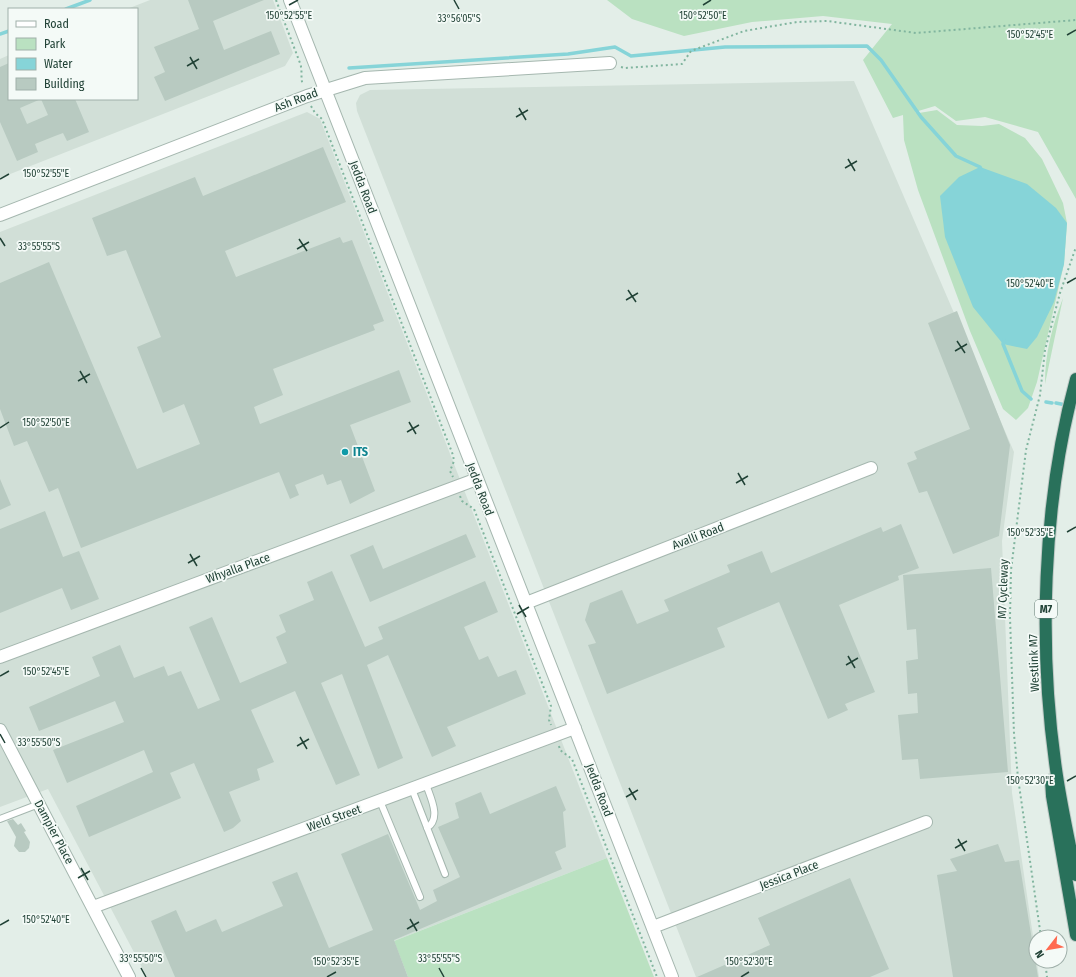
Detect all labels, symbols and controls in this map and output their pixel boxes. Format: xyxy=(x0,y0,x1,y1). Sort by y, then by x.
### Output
legend xyxy=(8,8,138,100)
text: 150°52'55"E xyxy=(266,10,313,22)
text: 150°52'50"E xyxy=(679,10,727,22)
text: 33°56'05"S xyxy=(437,13,481,25)
text: Road xyxy=(44,17,69,31)
text: 150°52'45"E xyxy=(1007,29,1054,41)
text: Park xyxy=(44,37,66,51)
text: Water xyxy=(44,57,73,71)
text: Building xyxy=(44,77,85,91)
street label: Ash Road xyxy=(272,85,320,115)
street label: Jedda Road xyxy=(346,159,380,215)
text: 150°52'55"E xyxy=(23,168,70,180)
text: 33°55'55"S xyxy=(18,241,60,253)
text: 150°52'40"E xyxy=(1006,278,1054,290)
text: 150°52'50"E xyxy=(22,417,70,429)
place label: ITS xyxy=(353,445,368,459)
marker: ITS xyxy=(340,447,350,457)
street label: Jedda Road xyxy=(463,461,497,517)
street label: Avalli Road xyxy=(670,520,726,552)
text: 150°52'35"E xyxy=(1007,527,1054,539)
street label: Whyalla Place xyxy=(204,550,272,586)
street label: M7 Cycleway xyxy=(995,558,1011,619)
road number: M7 xyxy=(1035,600,1057,618)
street label: Westlink M7 xyxy=(1026,634,1042,692)
text: 150°52'45"E xyxy=(23,666,70,678)
text: 33°55'50"S xyxy=(18,737,61,749)
street label: Jedda Road xyxy=(582,762,616,818)
text: 150°52'30"E xyxy=(1006,775,1054,787)
street label: Dampier Place xyxy=(31,798,77,866)
street label: Weld Street xyxy=(305,802,363,834)
street label: Jessica Place xyxy=(758,857,821,893)
text: 150°52'40"E xyxy=(22,914,70,926)
north arrow xyxy=(1028,929,1068,969)
text: N xyxy=(1033,948,1047,960)
text: 33°55'50"S xyxy=(120,953,163,965)
text: 33°55'55"S xyxy=(418,953,460,965)
text: 150°52'35"E xyxy=(313,956,360,968)
text: 150°52'30"E xyxy=(725,956,773,968)

